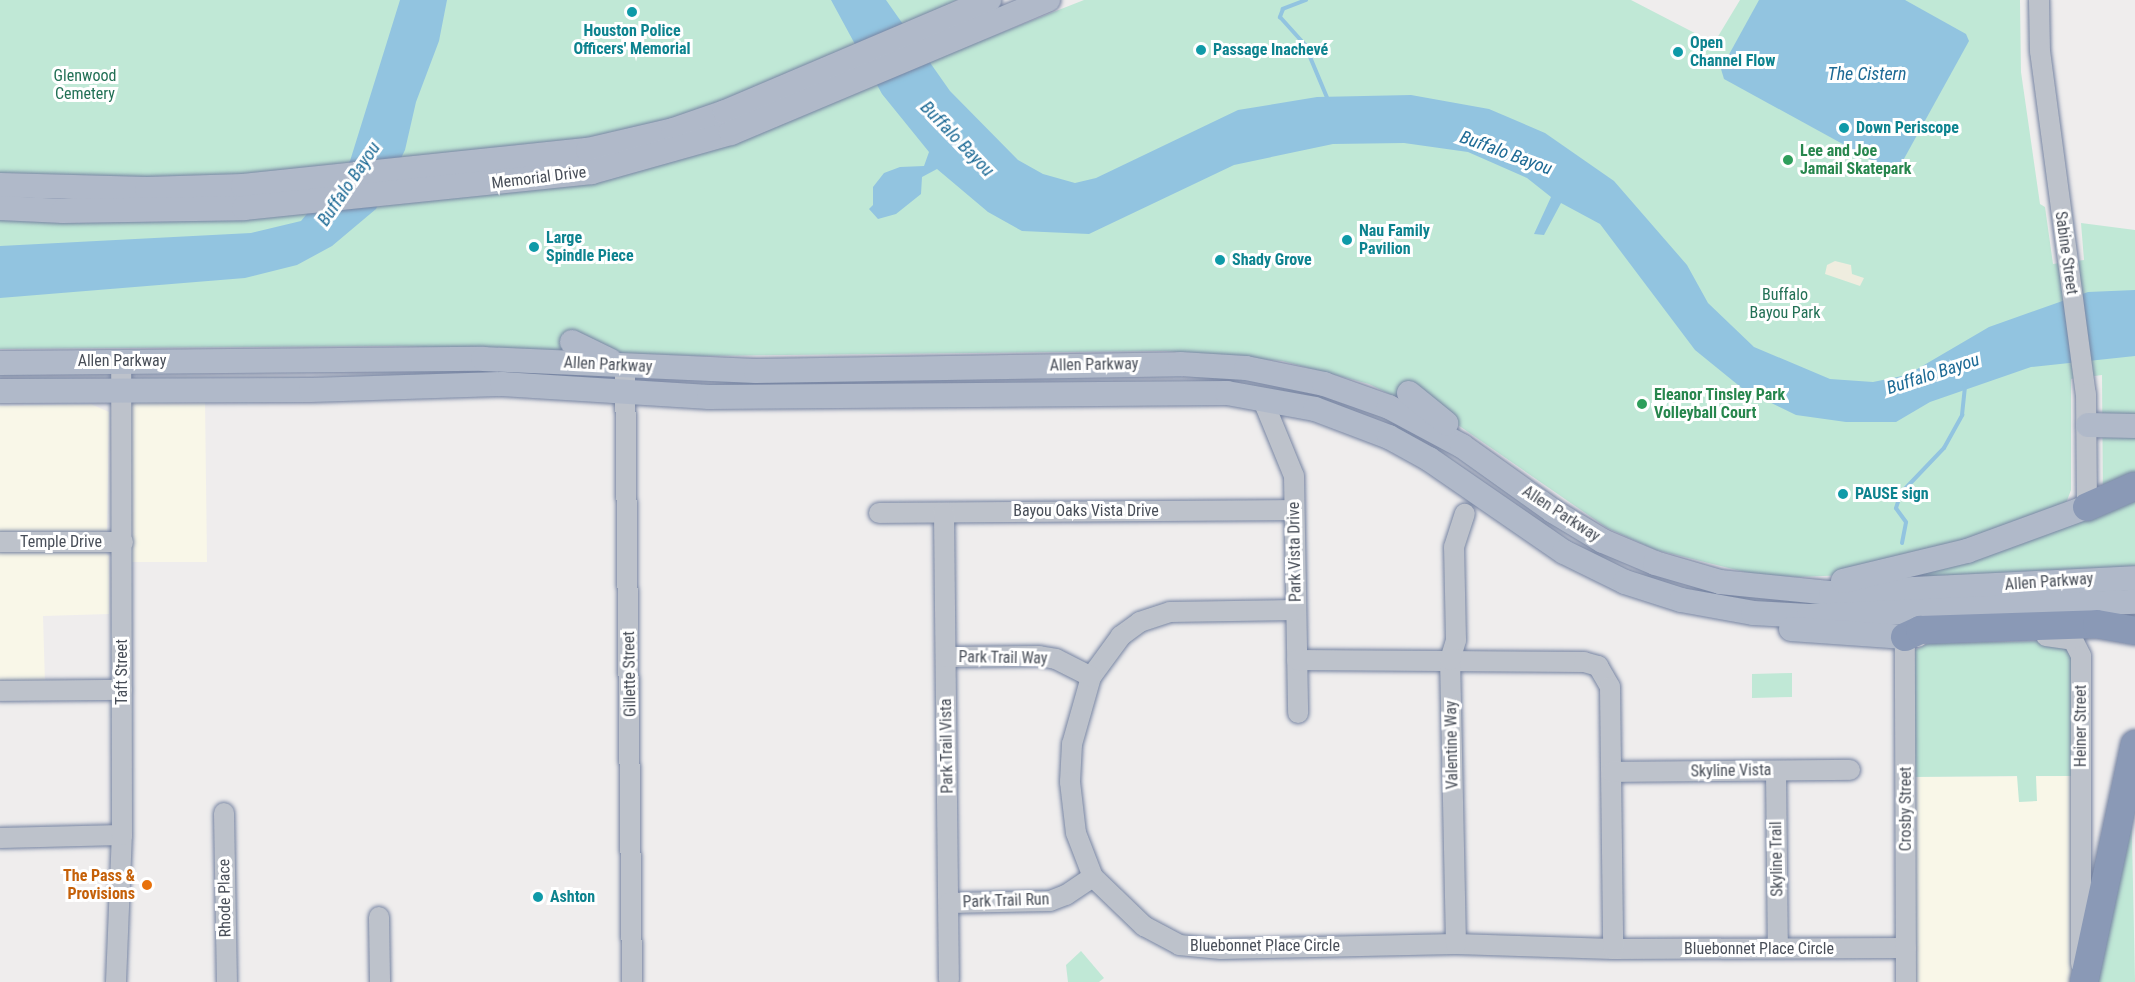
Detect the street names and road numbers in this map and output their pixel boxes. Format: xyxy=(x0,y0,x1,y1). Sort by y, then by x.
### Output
street label: Memorial Drive xyxy=(491,163,587,193)
street label: Sabine Street xyxy=(2051,210,2081,296)
street label: Allen Parkway xyxy=(78,351,166,371)
street label: Allen Parkway xyxy=(563,353,653,377)
street label: Allen Parkway xyxy=(1050,355,1138,375)
street label: Allen Parkway xyxy=(1519,482,1603,546)
street label: Bayou Oaks Vista Drive xyxy=(1013,501,1159,521)
street label: Park Vista Drive xyxy=(1285,502,1305,602)
street label: Temple Drive xyxy=(20,532,102,552)
street label: Allen Parkway xyxy=(2004,569,2094,595)
street label: Gillette Street xyxy=(620,631,640,717)
street label: Taft Street xyxy=(112,639,132,705)
street label: Park Trail Way xyxy=(958,648,1048,668)
street label: Heiner Street xyxy=(2071,685,2091,767)
street label: Park Trail Vista xyxy=(937,698,957,794)
street label: Valentine Way xyxy=(1442,701,1462,789)
street label: Skyline Vista xyxy=(1690,761,1772,781)
street label: Crosby Street xyxy=(1896,767,1916,851)
street label: Skyline Trail xyxy=(1767,821,1787,897)
street label: Rhode Place xyxy=(215,859,235,937)
street label: Park Trail Run xyxy=(962,890,1050,912)
street label: Bluebonnet Place Circle xyxy=(1190,936,1340,956)
street label: Bluebonnet Place Circle xyxy=(1684,939,1834,959)

